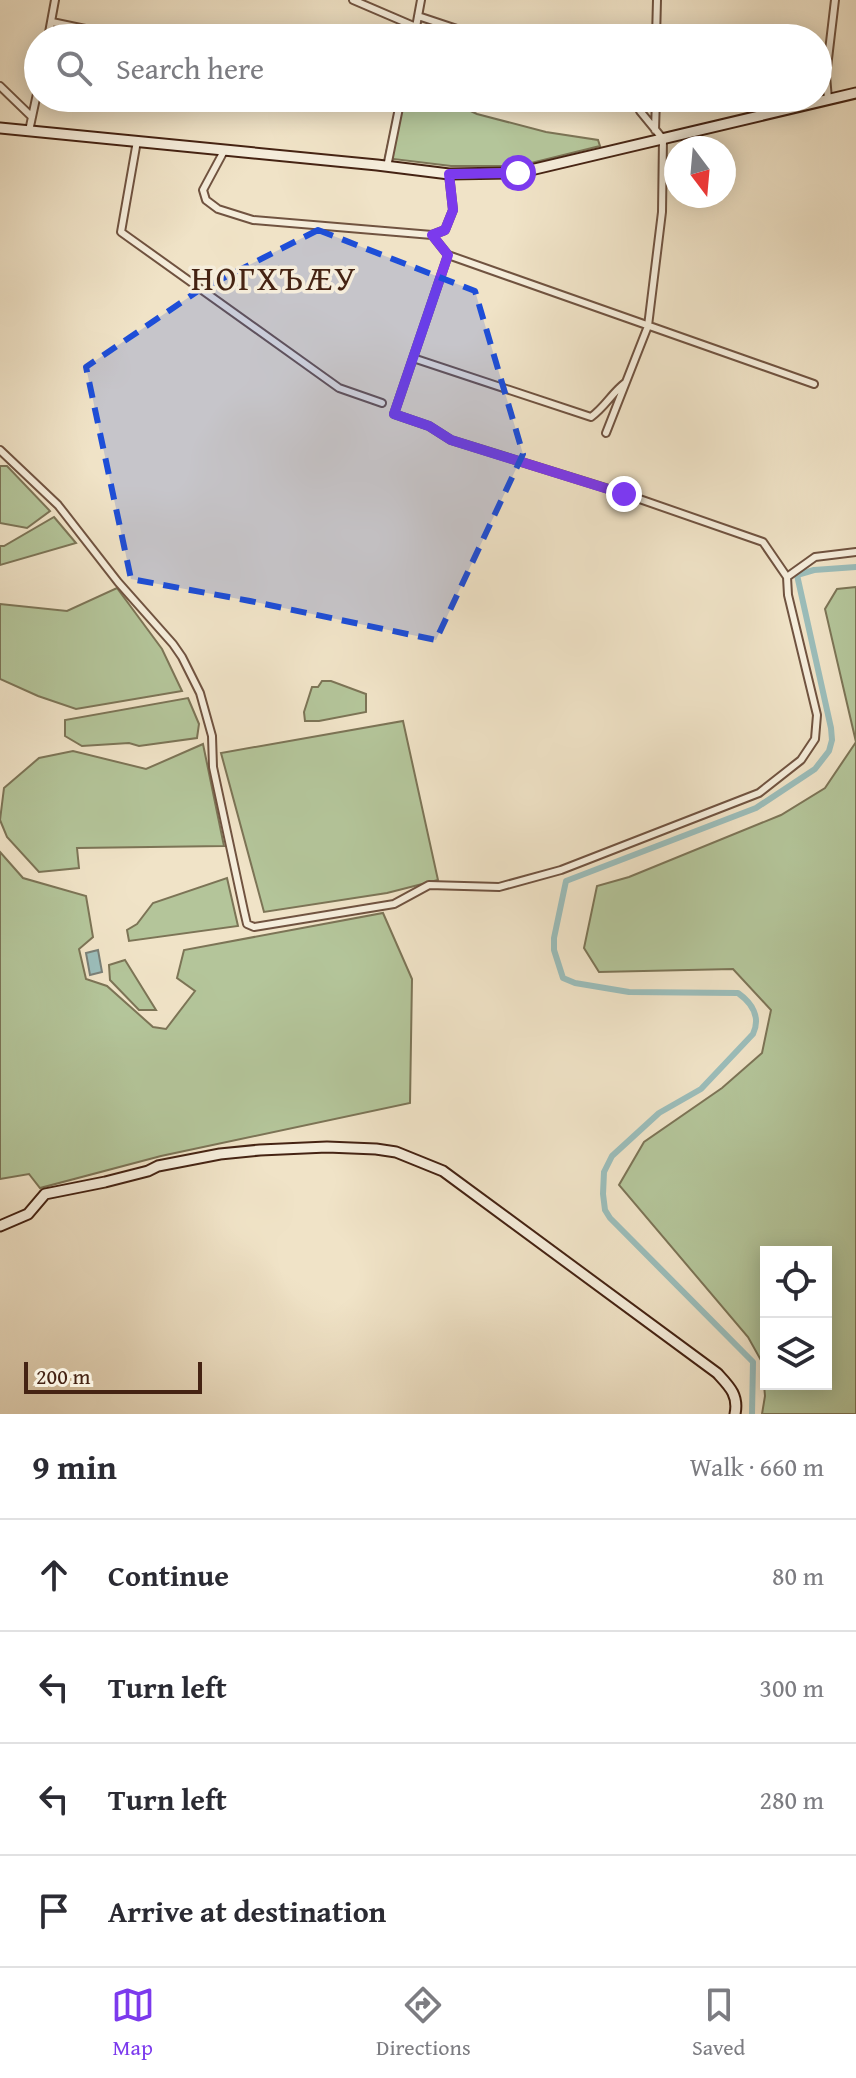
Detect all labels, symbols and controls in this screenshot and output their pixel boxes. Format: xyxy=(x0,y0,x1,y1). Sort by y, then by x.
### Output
search box xyxy=(24,24,832,112)
icon: search xyxy=(52,46,96,90)
text: Search here xyxy=(116,46,264,90)
north arrow xyxy=(664,136,736,208)
route start xyxy=(500,155,536,191)
district label: НОГХЪÆУ xyxy=(191,253,357,302)
route end xyxy=(606,476,642,512)
map controls xyxy=(760,1246,832,1390)
button: locate xyxy=(760,1246,832,1318)
button: layers xyxy=(760,1318,832,1390)
scale bar xyxy=(24,1358,202,1394)
text: 200 m xyxy=(36,1360,91,1392)
text: 9 min xyxy=(32,1442,117,1491)
text: Walk · 660 m xyxy=(690,1447,824,1486)
icon: ahead xyxy=(32,1553,76,1597)
text: Continue xyxy=(108,1553,229,1597)
text: 80 m xyxy=(772,1556,824,1595)
icon: left xyxy=(32,1665,76,1709)
text: Turn left xyxy=(108,1665,227,1709)
text: 300 m xyxy=(759,1668,824,1707)
icon: left xyxy=(32,1777,76,1821)
text: Turn left xyxy=(108,1777,227,1821)
text: 280 m xyxy=(759,1780,824,1819)
icon: arrive xyxy=(32,1889,76,1933)
text: Arrive at destination xyxy=(108,1889,386,1933)
tab: Map xyxy=(111,1983,155,2063)
tab: Directions xyxy=(376,1983,471,2063)
tab: Saved xyxy=(692,1983,745,2063)

